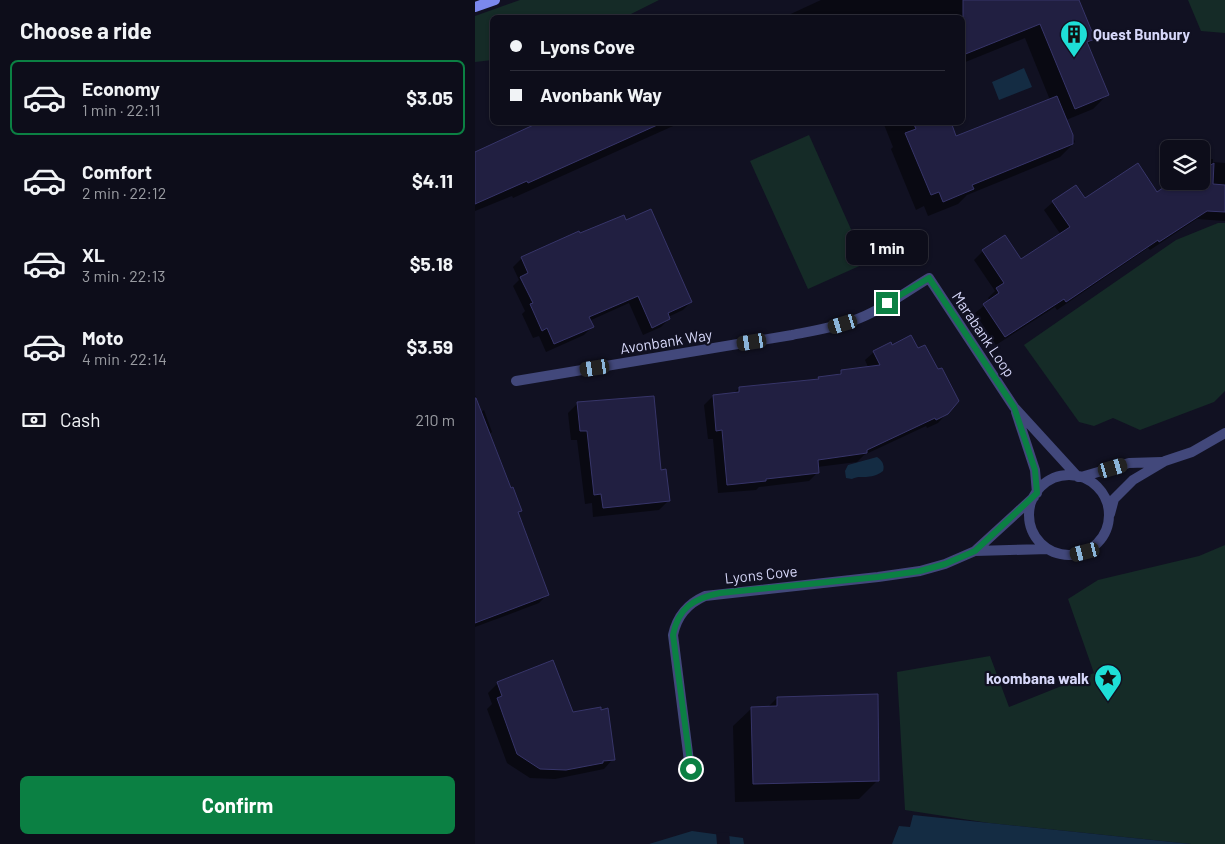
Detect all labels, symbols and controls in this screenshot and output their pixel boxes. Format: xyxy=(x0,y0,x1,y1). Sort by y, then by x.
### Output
text: Choose a ride xyxy=(20,17,152,43)
building icon: Quest Bunbury xyxy=(1059,19,1089,58)
place label: Quest Bunbury xyxy=(1093,25,1191,43)
text: Lyons Cove xyxy=(540,35,635,58)
icon: car xyxy=(22,75,67,120)
text: Economy xyxy=(82,77,160,100)
text: Avonbank Way xyxy=(540,83,662,106)
text: $3.05 xyxy=(406,86,453,109)
text: 1 min · 22:11 xyxy=(82,100,160,119)
map controls xyxy=(1160,140,1210,190)
button: layers xyxy=(1160,140,1210,190)
icon: car xyxy=(22,158,67,203)
text: Comfort xyxy=(82,160,152,183)
text: $4.11 xyxy=(412,169,453,192)
text: 2 min · 22:12 xyxy=(82,183,166,202)
callout: 1 min xyxy=(846,230,928,266)
text: 1 min xyxy=(869,238,905,257)
icon: car xyxy=(22,241,67,286)
text: XL xyxy=(82,243,105,266)
text: $5.18 xyxy=(410,252,453,275)
text: 3 min · 22:13 xyxy=(82,266,166,285)
street label: Marabank Loop xyxy=(949,288,1019,380)
route end xyxy=(876,292,898,314)
car xyxy=(826,312,859,336)
icon: car xyxy=(22,324,67,369)
street label: Avonbank Way xyxy=(619,325,714,357)
text: Moto xyxy=(82,326,124,349)
car xyxy=(736,332,767,352)
text: $3.59 xyxy=(406,335,453,358)
text: 4 min · 22:14 xyxy=(82,349,167,368)
car xyxy=(579,358,610,378)
icon: cash xyxy=(20,406,48,434)
text: Cash xyxy=(60,408,101,431)
text: 210 m xyxy=(416,410,455,429)
car xyxy=(1096,457,1129,479)
car xyxy=(1068,541,1101,563)
street label: Lyons Cove xyxy=(724,561,798,587)
place icon: koombana walk xyxy=(1093,663,1123,702)
place label: koombana walk xyxy=(986,669,1089,687)
route start xyxy=(680,758,702,780)
button: Confirm xyxy=(20,776,455,834)

